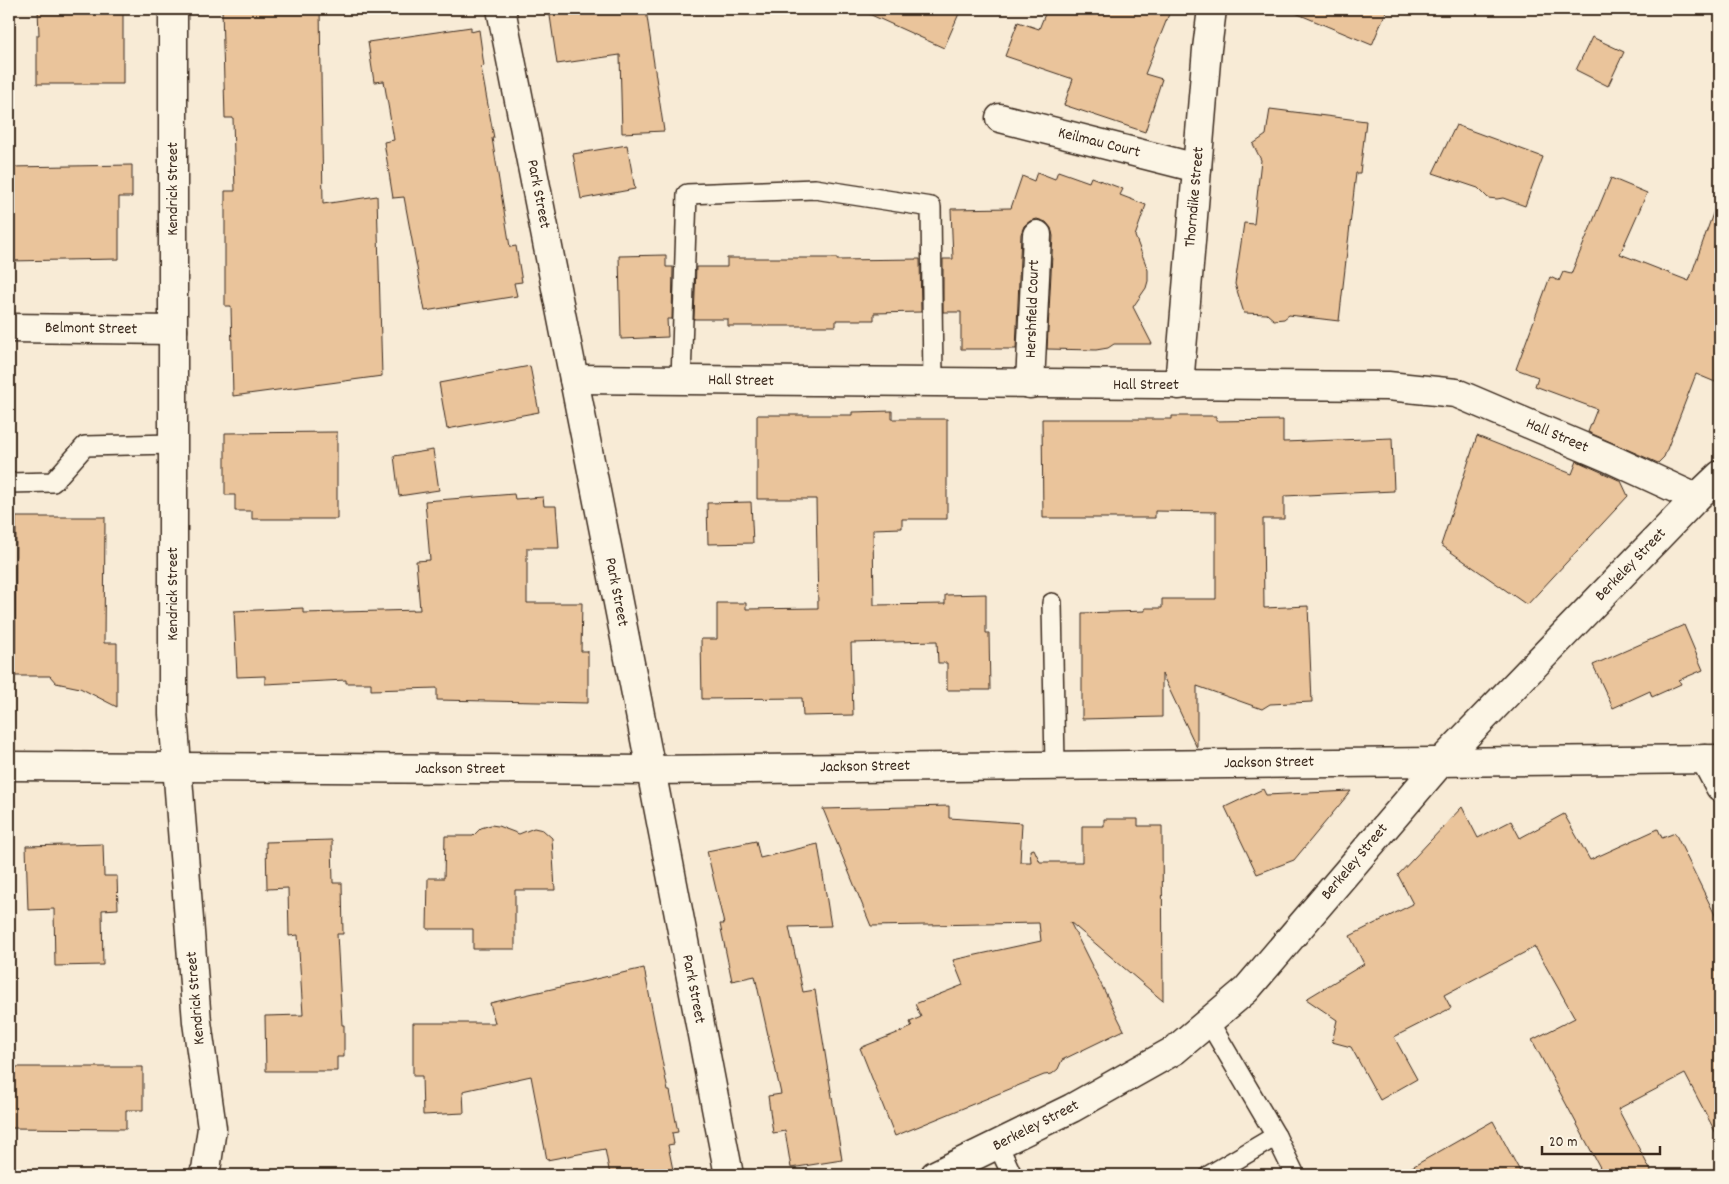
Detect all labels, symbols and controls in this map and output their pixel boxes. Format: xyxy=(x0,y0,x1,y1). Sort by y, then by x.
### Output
street label: Keilmau Court xyxy=(1055,122,1143,164)
street label: Kendrick Street xyxy=(162,142,185,236)
street label: Thorndike Street xyxy=(1179,146,1211,248)
street label: Park Street xyxy=(520,158,556,231)
street label: Hershfield Court xyxy=(1020,259,1046,359)
street label: Belmont Street xyxy=(45,317,137,341)
street label: Hall Street xyxy=(708,369,774,393)
street label: Hall Street xyxy=(1113,374,1179,397)
street label: Hall Street xyxy=(1522,413,1592,459)
street label: Berkeley Street xyxy=(1590,523,1672,607)
street label: Kendrick Street xyxy=(162,547,185,641)
street label: Park Street xyxy=(598,556,634,629)
street label: Jackson Street xyxy=(1224,751,1314,775)
street label: Jackson Street xyxy=(820,755,910,779)
street label: Jackson Street xyxy=(415,758,505,781)
street label: Berkeley Street xyxy=(1316,819,1394,905)
street label: Kendrick Street xyxy=(180,950,212,1046)
street label: Park Street xyxy=(675,953,711,1026)
street label: Berkeley Street xyxy=(989,1094,1083,1158)
scale bar xyxy=(1542,1124,1659,1156)
text: 20 m xyxy=(1549,1132,1577,1154)

